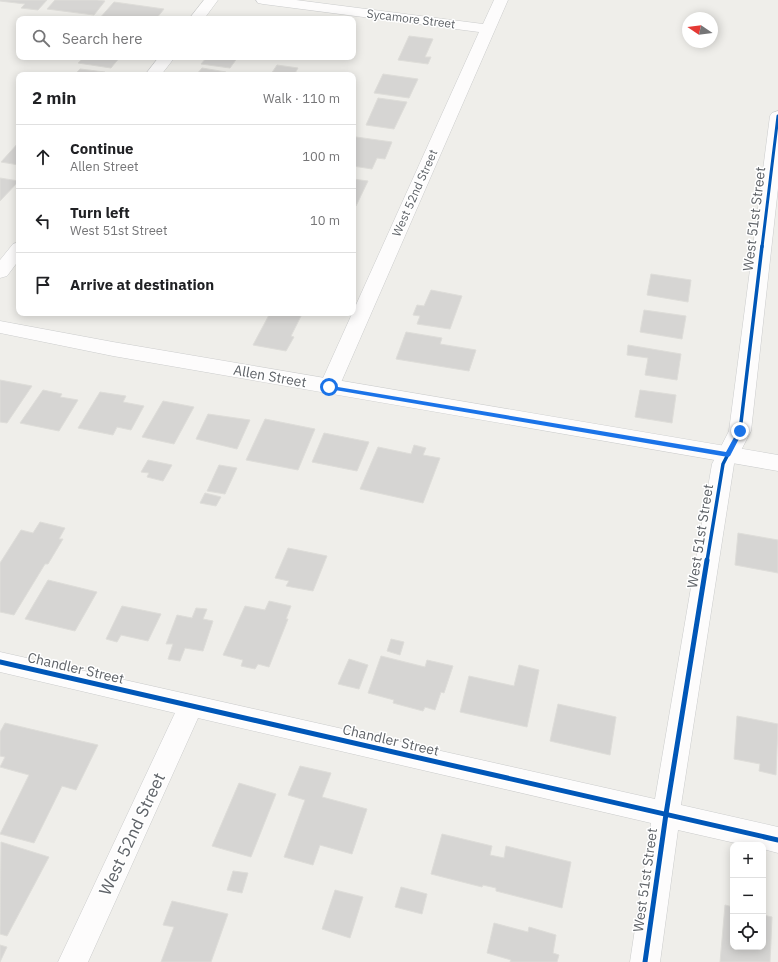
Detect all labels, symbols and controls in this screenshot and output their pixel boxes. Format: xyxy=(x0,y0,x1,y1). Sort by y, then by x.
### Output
street label: Sycamore Street xyxy=(366,6,456,31)
north arrow xyxy=(682,12,718,48)
search box xyxy=(16,16,356,60)
icon: search xyxy=(30,27,52,49)
text: Search here xyxy=(62,29,142,48)
text: 2 min xyxy=(32,87,76,109)
text: Walk · 110 m xyxy=(263,90,340,107)
text: Continue xyxy=(70,139,134,158)
icon: ahead xyxy=(32,146,54,168)
street label: West 52nd Street xyxy=(389,147,440,239)
text: 100 m xyxy=(302,148,340,165)
text: Allen Street xyxy=(70,158,139,175)
street label: West 51st Street xyxy=(739,166,769,272)
text: Turn left xyxy=(70,203,130,222)
icon: left xyxy=(32,210,54,232)
text: 10 m xyxy=(310,212,340,229)
text: West 51st Street xyxy=(70,222,168,239)
icon: arrive xyxy=(32,274,54,296)
text: Arrive at destination xyxy=(70,275,214,294)
street label: Allen Street xyxy=(232,361,308,391)
route start xyxy=(320,378,338,396)
route end xyxy=(731,422,749,440)
street label: West 51st Street xyxy=(683,483,717,589)
street label: Chandler Street xyxy=(26,648,126,688)
street label: Chandler Street xyxy=(341,720,441,760)
street label: West 52nd Street xyxy=(94,769,170,899)
street label: West 51st Street xyxy=(629,827,661,933)
map controls xyxy=(730,842,766,950)
button: + xyxy=(730,842,766,878)
button: − xyxy=(730,878,766,914)
button: locate xyxy=(730,914,766,950)

